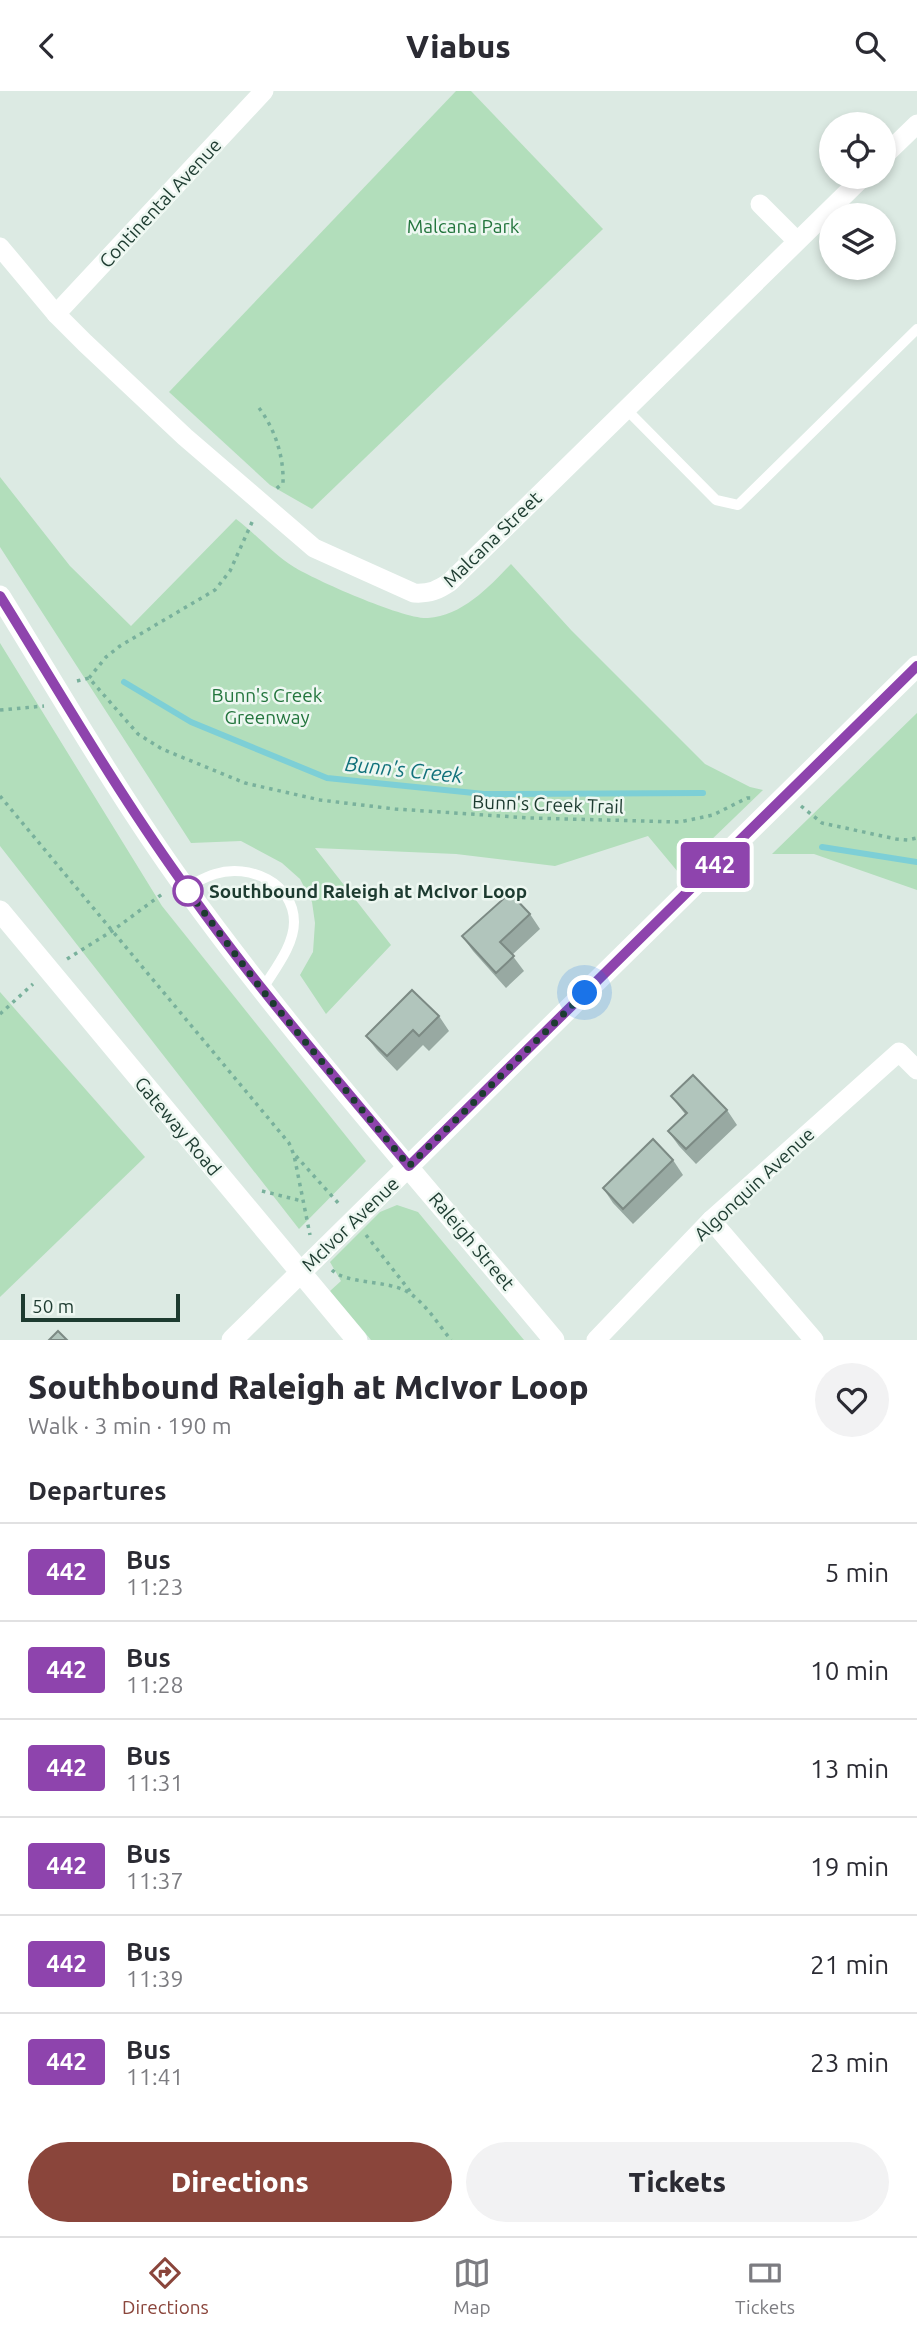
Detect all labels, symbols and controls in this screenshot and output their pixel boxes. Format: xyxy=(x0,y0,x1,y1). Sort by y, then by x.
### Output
icon: back xyxy=(28,27,66,65)
icon: search xyxy=(851,27,889,65)
text: Viabus xyxy=(406,28,511,64)
map controls xyxy=(819,112,896,280)
button: locate xyxy=(819,112,896,189)
street label: Continental Avenue xyxy=(95,134,225,272)
button: layers xyxy=(819,203,896,280)
park label: Malcana Park xyxy=(407,215,520,237)
street label: Malcana Street xyxy=(438,486,546,591)
park label: Bunn's Creek Greenway xyxy=(212,684,323,728)
water label: Bunn's Creek xyxy=(344,751,464,787)
street label: Bunn's Creek Trail xyxy=(472,790,624,818)
line badge: 442 xyxy=(675,842,755,888)
text: 442 xyxy=(695,851,735,878)
marker: Southbound Raleigh at McIvor Loop xyxy=(173,876,203,906)
place label: Southbound Raleigh at McIvor Loop xyxy=(209,880,527,902)
your location xyxy=(567,975,602,1010)
street label: Gateway Road xyxy=(130,1072,226,1180)
street label: Algonquin Avenue xyxy=(689,1123,819,1245)
street label: McIvor Avenue xyxy=(297,1172,403,1276)
street label: Raleigh Street xyxy=(425,1188,520,1295)
scale bar xyxy=(21,1291,180,1323)
text: 50 m xyxy=(32,1295,74,1317)
button: heart xyxy=(815,1363,889,1437)
text: Southbound Raleigh at McIvor Loop xyxy=(28,1368,589,1405)
text: Walk · 3 min · 190 m xyxy=(28,1413,232,1438)
text: Departures xyxy=(28,1476,166,1505)
text: Bus xyxy=(126,1545,171,1574)
text: 442 xyxy=(46,1558,87,1585)
text: 5 min xyxy=(825,1558,889,1587)
text: 11:23 xyxy=(126,1574,184,1599)
text: Bus xyxy=(126,1643,171,1672)
text: 442 xyxy=(46,1656,87,1683)
text: 10 min xyxy=(810,1656,889,1685)
text: 11:28 xyxy=(126,1672,184,1697)
text: Bus xyxy=(126,1741,171,1770)
text: 442 xyxy=(46,1754,87,1781)
text: 13 min xyxy=(810,1754,889,1783)
text: 11:31 xyxy=(126,1770,184,1795)
text: Bus xyxy=(126,1839,171,1868)
text: 442 xyxy=(46,1852,87,1879)
text: 19 min xyxy=(810,1852,889,1881)
text: 11:37 xyxy=(126,1868,184,1893)
text: Bus xyxy=(126,1937,171,1966)
text: 442 xyxy=(46,1950,87,1977)
text: 21 min xyxy=(810,1950,889,1979)
text: 11:39 xyxy=(126,1966,184,1991)
text: Bus xyxy=(126,2035,171,2064)
text: 442 xyxy=(46,2048,87,2075)
text: 23 min xyxy=(810,2048,889,2077)
text: 11:41 xyxy=(126,2064,184,2089)
button: Directions xyxy=(28,2142,452,2222)
button: Tickets xyxy=(466,2142,889,2222)
tab: Directions xyxy=(122,2254,209,2318)
tab: Map xyxy=(453,2254,491,2318)
tab: Tickets xyxy=(735,2254,795,2318)

